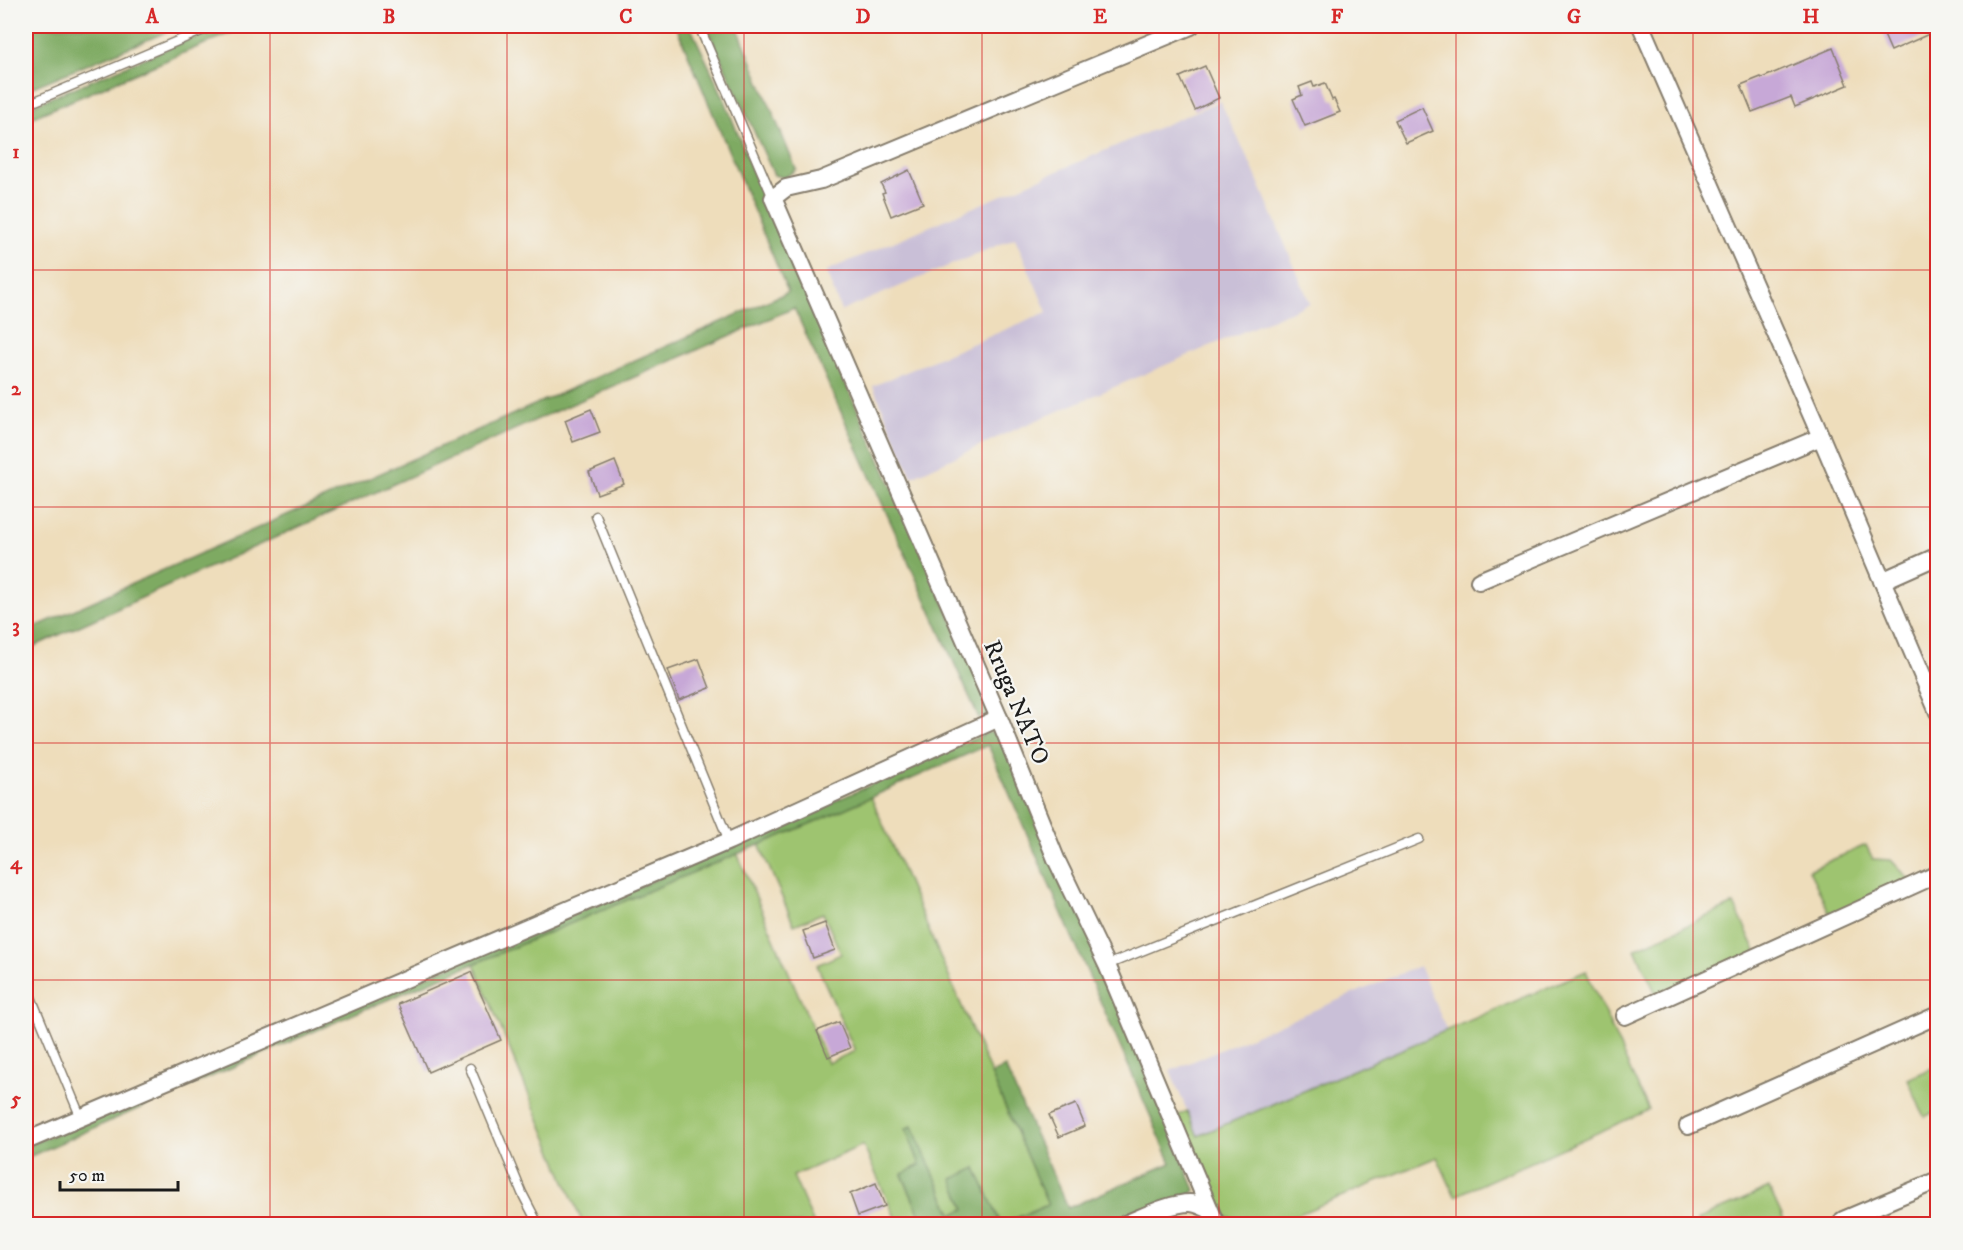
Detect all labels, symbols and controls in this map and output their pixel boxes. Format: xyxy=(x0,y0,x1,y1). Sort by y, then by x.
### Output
text: A xyxy=(145,5,160,30)
text: B xyxy=(383,5,395,30)
text: C xyxy=(619,5,633,30)
text: D xyxy=(856,5,871,30)
text: E xyxy=(1093,5,1107,30)
text: F xyxy=(1331,5,1344,30)
text: G xyxy=(1567,5,1581,30)
text: H xyxy=(1803,5,1820,30)
text: 1 xyxy=(12,140,20,165)
text: 2 xyxy=(11,377,22,402)
text: 3 xyxy=(12,614,20,639)
street label: Rruga NATO xyxy=(976,636,1056,769)
text: 4 xyxy=(10,851,23,876)
text: 5 xyxy=(10,1087,21,1112)
scale bar xyxy=(60,1154,178,1192)
text: 50 m xyxy=(69,1165,105,1187)

